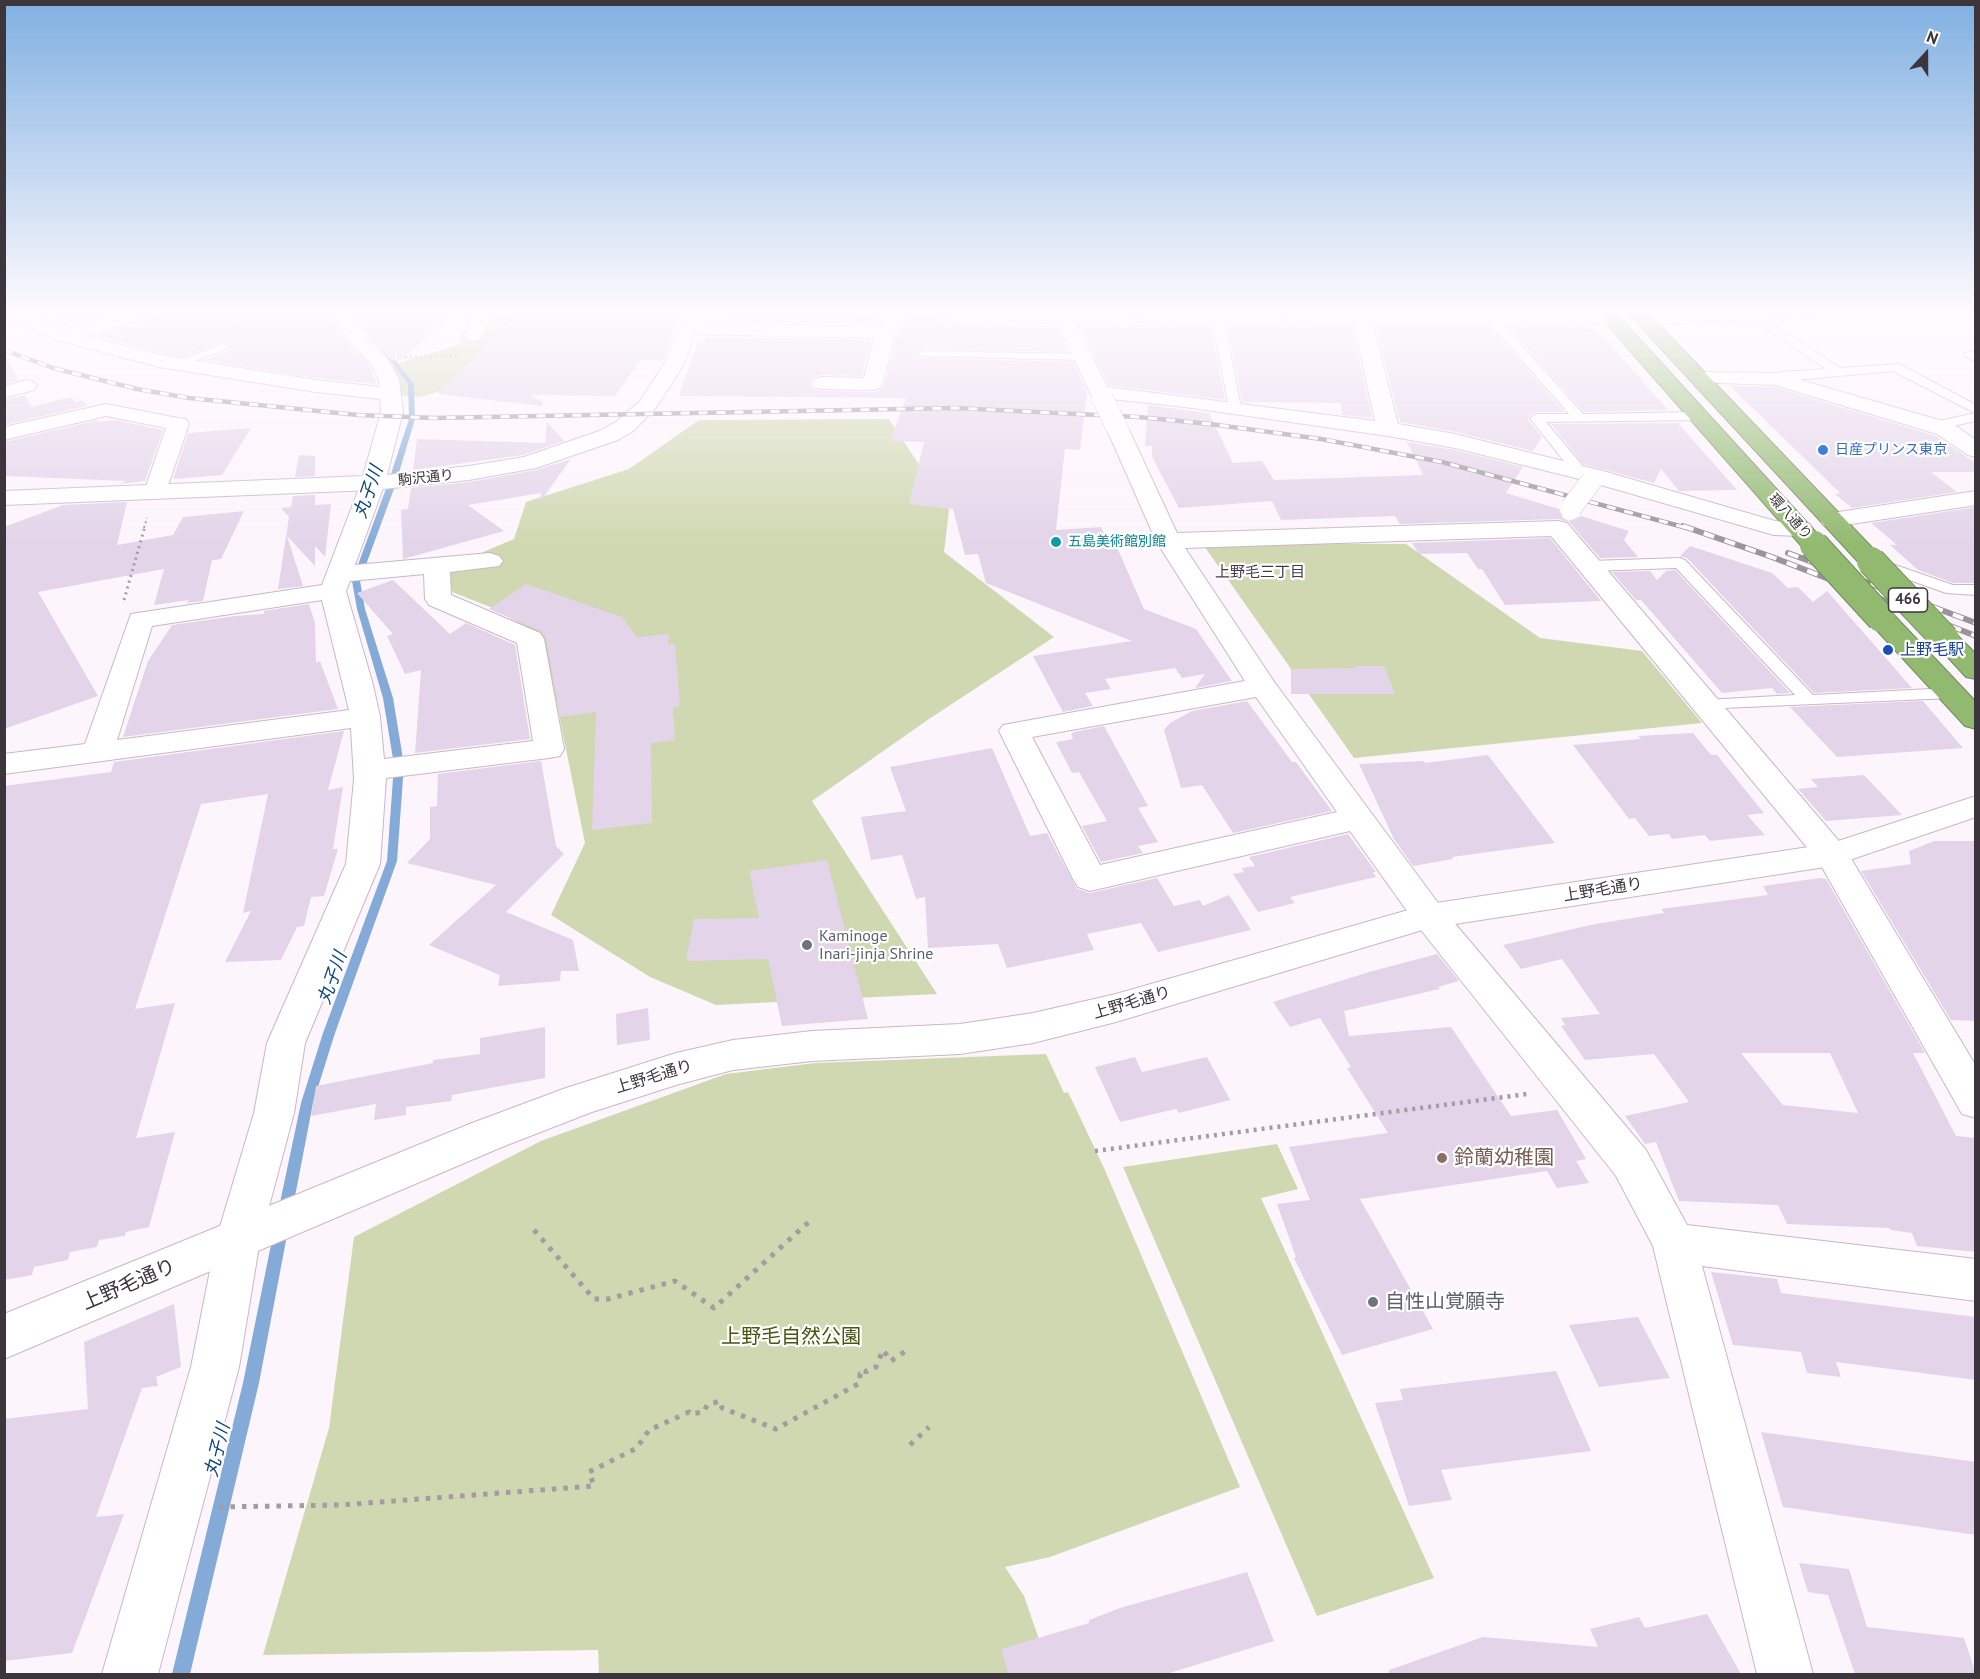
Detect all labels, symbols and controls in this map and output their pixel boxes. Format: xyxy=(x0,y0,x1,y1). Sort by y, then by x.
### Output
north arrow xyxy=(1896,24,1956,84)
text: N xyxy=(1924,26,1941,48)
place label: 日産プリンス東京 xyxy=(1835,442,1947,458)
marker: 日産プリンス東京 xyxy=(1816,443,1830,457)
water label: 丸子川 xyxy=(350,463,388,521)
street label: 駒沢通り xyxy=(397,467,455,489)
street label: 環八通り xyxy=(1765,491,1815,543)
place label: 五島美術館別館 xyxy=(1068,534,1166,550)
marker: 五島美術館別館 xyxy=(1049,535,1063,549)
district label: 上野毛三丁目 xyxy=(1215,564,1305,582)
road number: 466 xyxy=(1888,588,1928,612)
place label: 上野毛駅 xyxy=(1900,640,1964,660)
marker: 上野毛駅 xyxy=(1881,643,1895,657)
street label: 上野毛通り xyxy=(1562,874,1644,906)
place label: Kaminoge Inari-jinja Shrine xyxy=(819,926,933,964)
marker: Kaminoge Inari-jinja Shrine xyxy=(800,938,814,952)
water label: 丸子川 xyxy=(314,949,352,1007)
street label: 上野毛通り xyxy=(1091,983,1173,1023)
street label: 上野毛通り xyxy=(613,1056,695,1098)
place label: 鈴蘭幼稚園 xyxy=(1454,1146,1554,1170)
marker: 鈴蘭幼稚園 xyxy=(1435,1151,1449,1165)
street label: 上野毛通り xyxy=(78,1254,180,1316)
place label: 自性山覚願寺 xyxy=(1385,1290,1505,1314)
marker: 自性山覚願寺 xyxy=(1366,1295,1380,1309)
park label: 上野毛自然公園 xyxy=(721,1325,861,1349)
water label: 丸子川 xyxy=(201,1421,235,1479)

